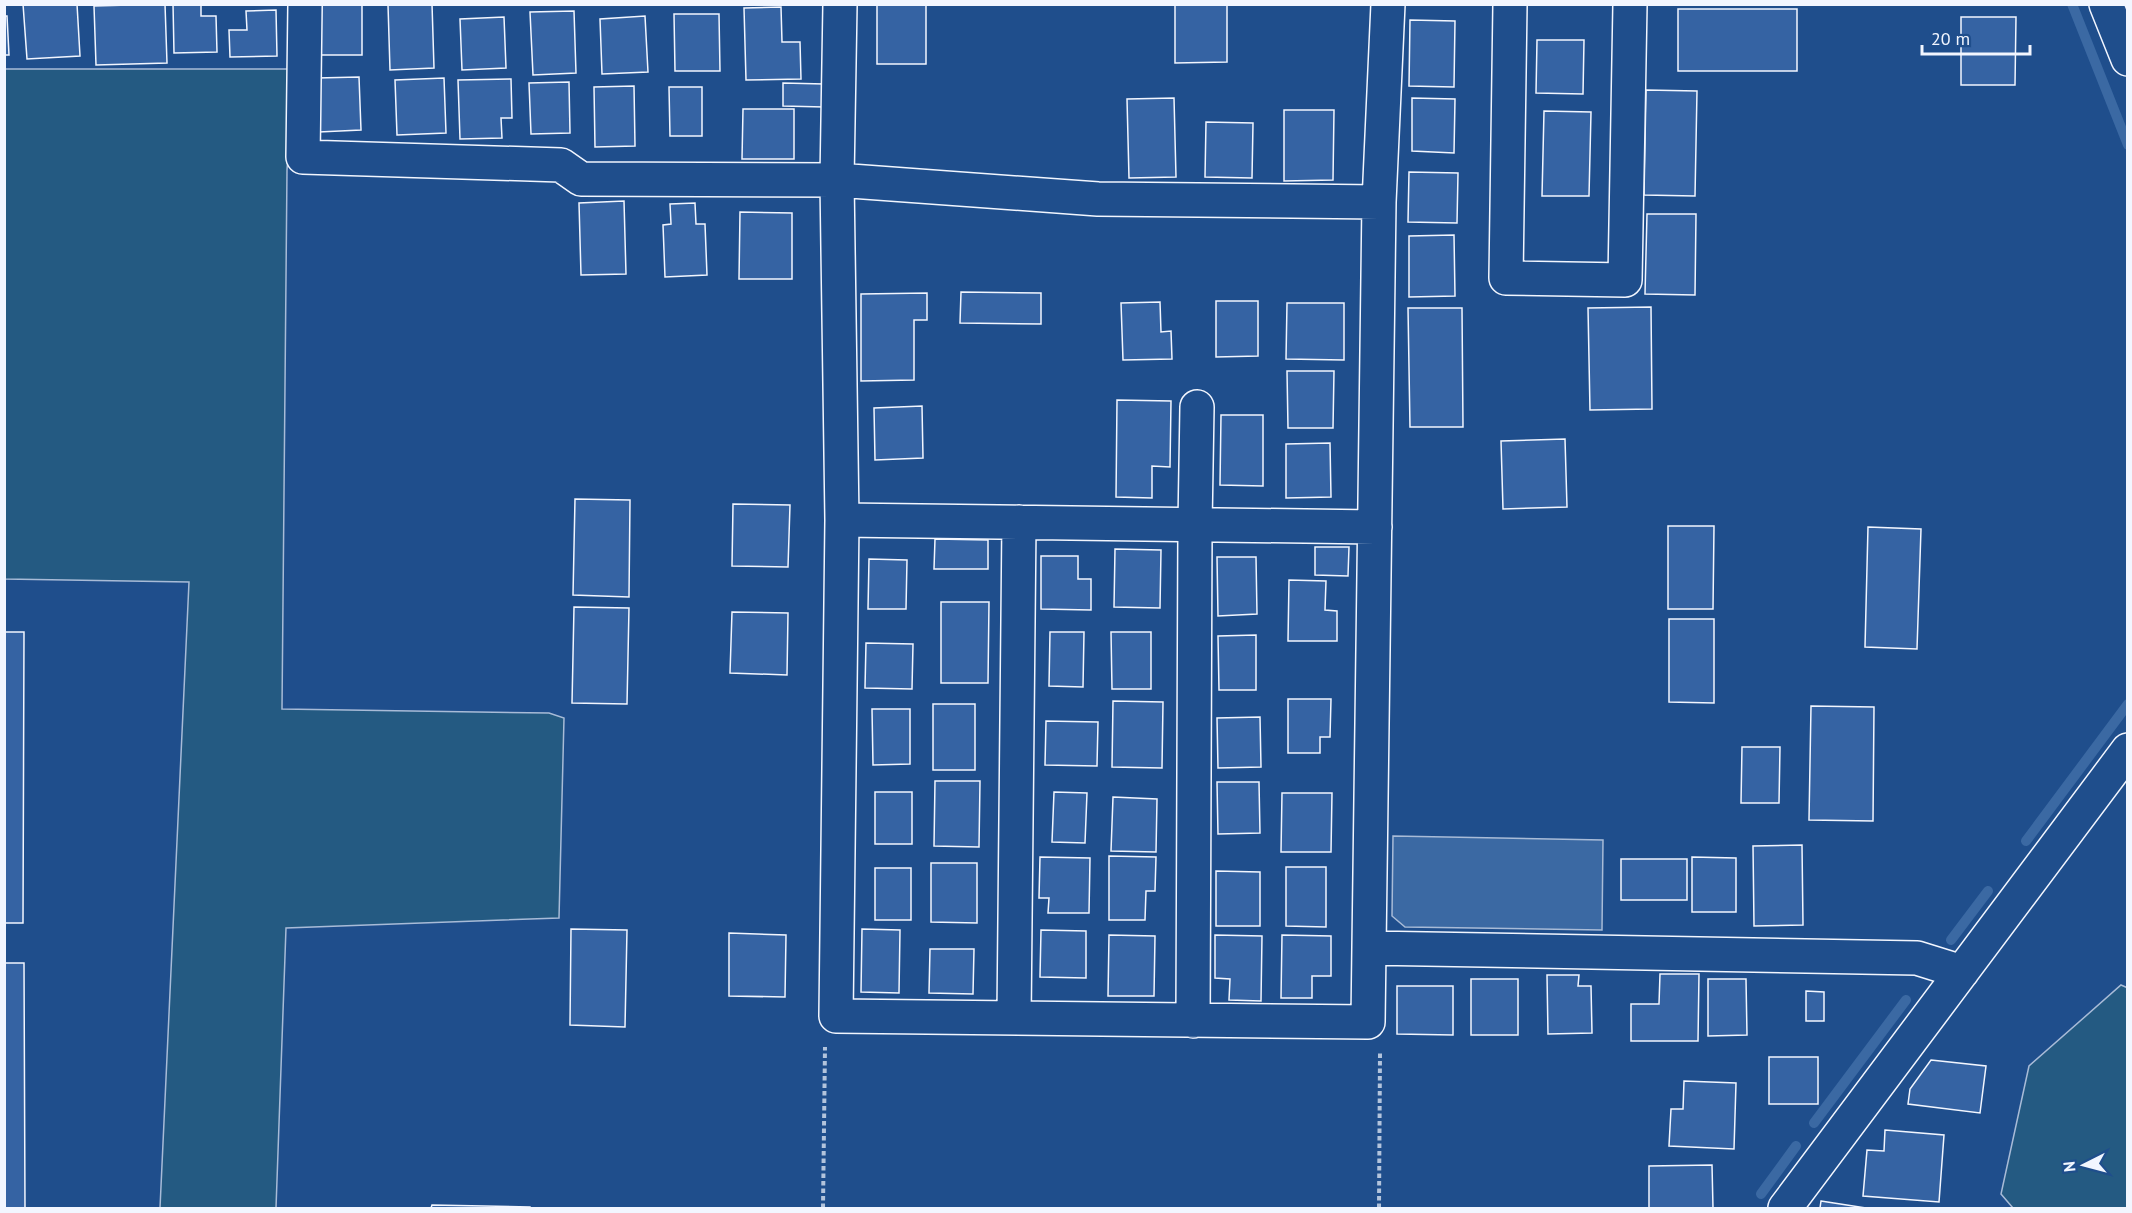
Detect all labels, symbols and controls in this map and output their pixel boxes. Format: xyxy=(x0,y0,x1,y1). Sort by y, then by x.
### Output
scale bar xyxy=(1922,18,2030,56)
text: 20 m xyxy=(1931,27,1970,50)
north arrow xyxy=(2054,1135,2114,1195)
text: N xyxy=(2059,1160,2080,1173)

